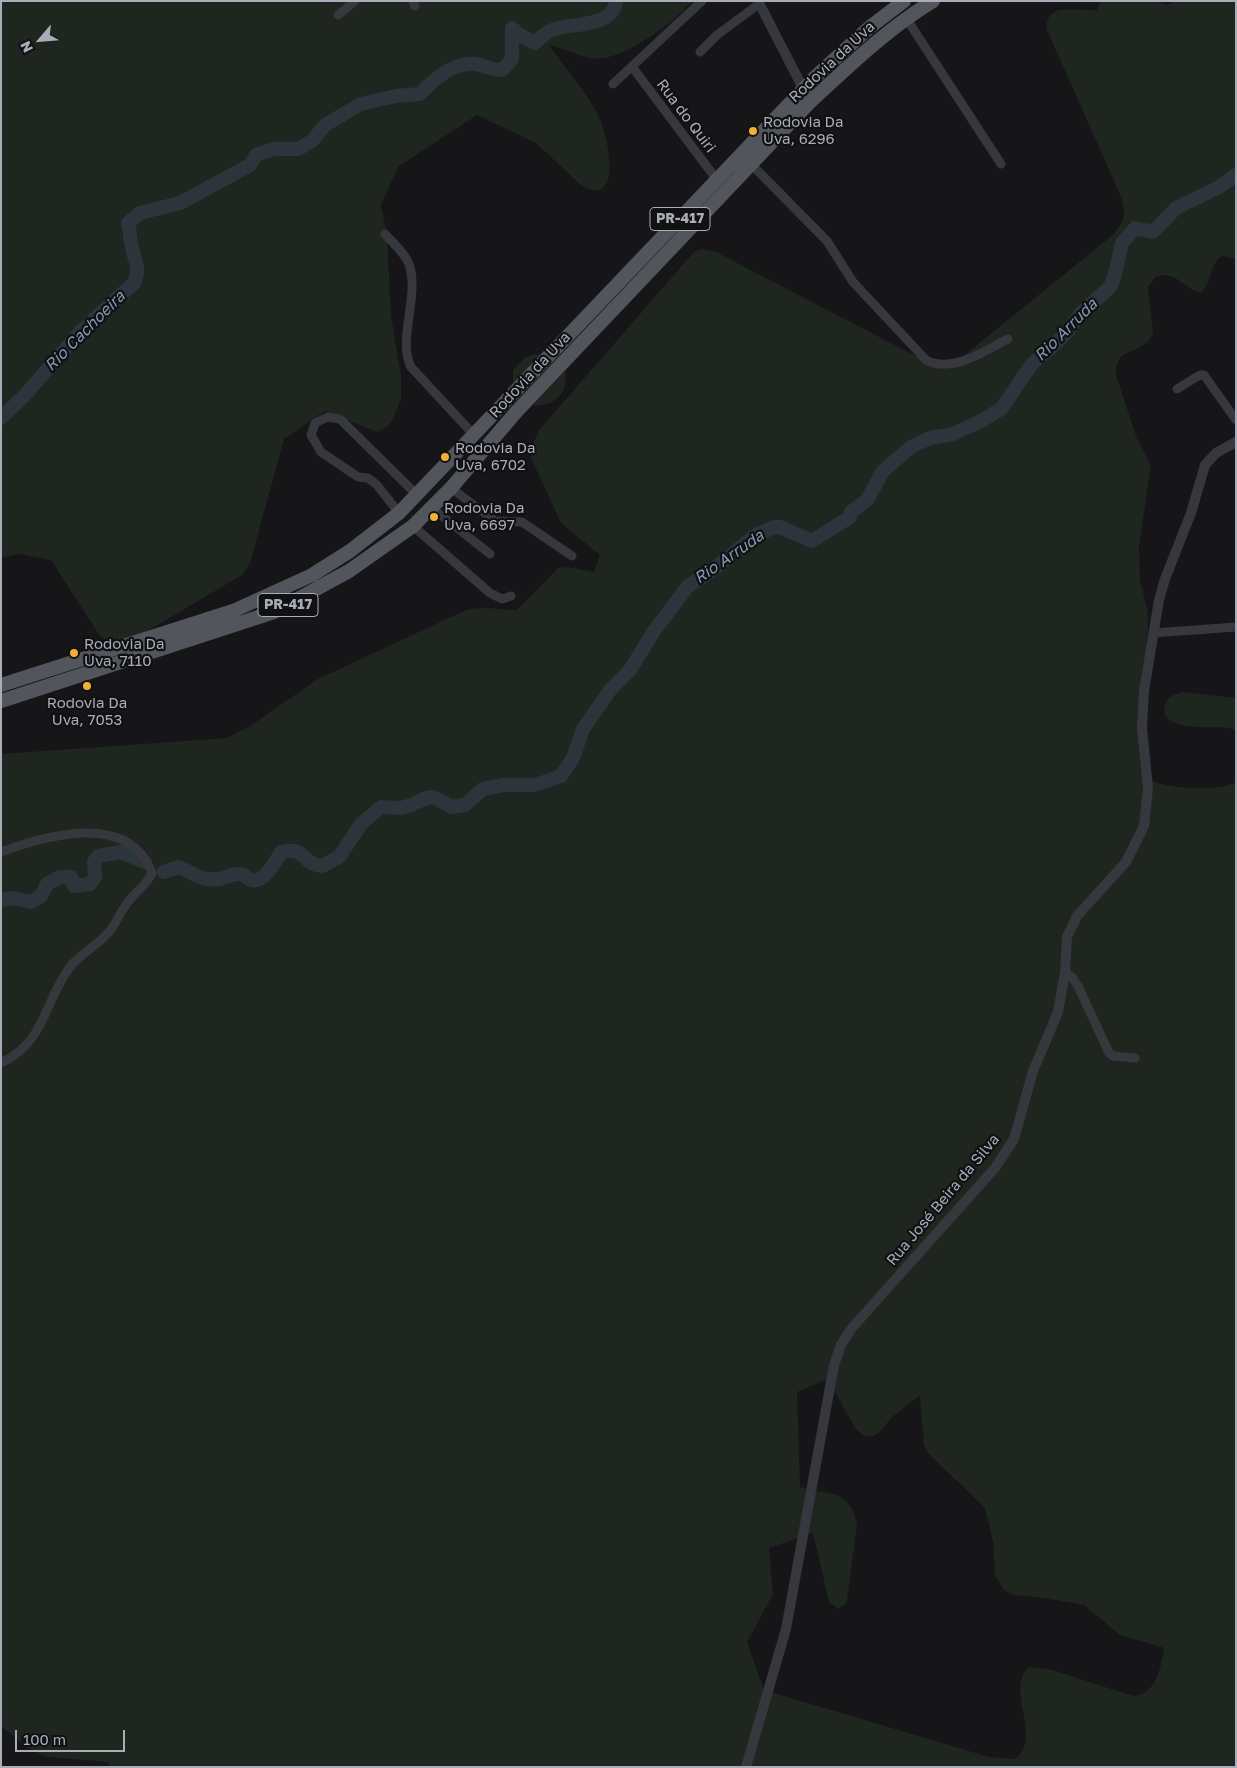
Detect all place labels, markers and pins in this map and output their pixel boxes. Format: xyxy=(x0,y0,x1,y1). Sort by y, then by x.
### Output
place label: Rodovia Da Uva, 6296 xyxy=(763,113,844,148)
marker: Rodovia Da Uva, 6296 xyxy=(747,125,759,137)
place label: Rodovia Da Uva, 6702 xyxy=(455,439,536,474)
marker: Rodovia Da Uva, 6702 xyxy=(439,451,451,463)
place label: Rodovia Da Uva, 6697 xyxy=(444,499,525,534)
marker: Rodovia Da Uva, 6697 xyxy=(428,511,440,523)
place label: Rodovia Da Uva, 7110 xyxy=(84,635,165,670)
marker: Rodovia Da Uva, 7110 xyxy=(68,647,80,659)
marker: Rodovia Da Uva, 7053 xyxy=(81,680,93,692)
place label: Rodovia Da Uva, 7053 xyxy=(47,694,127,729)

